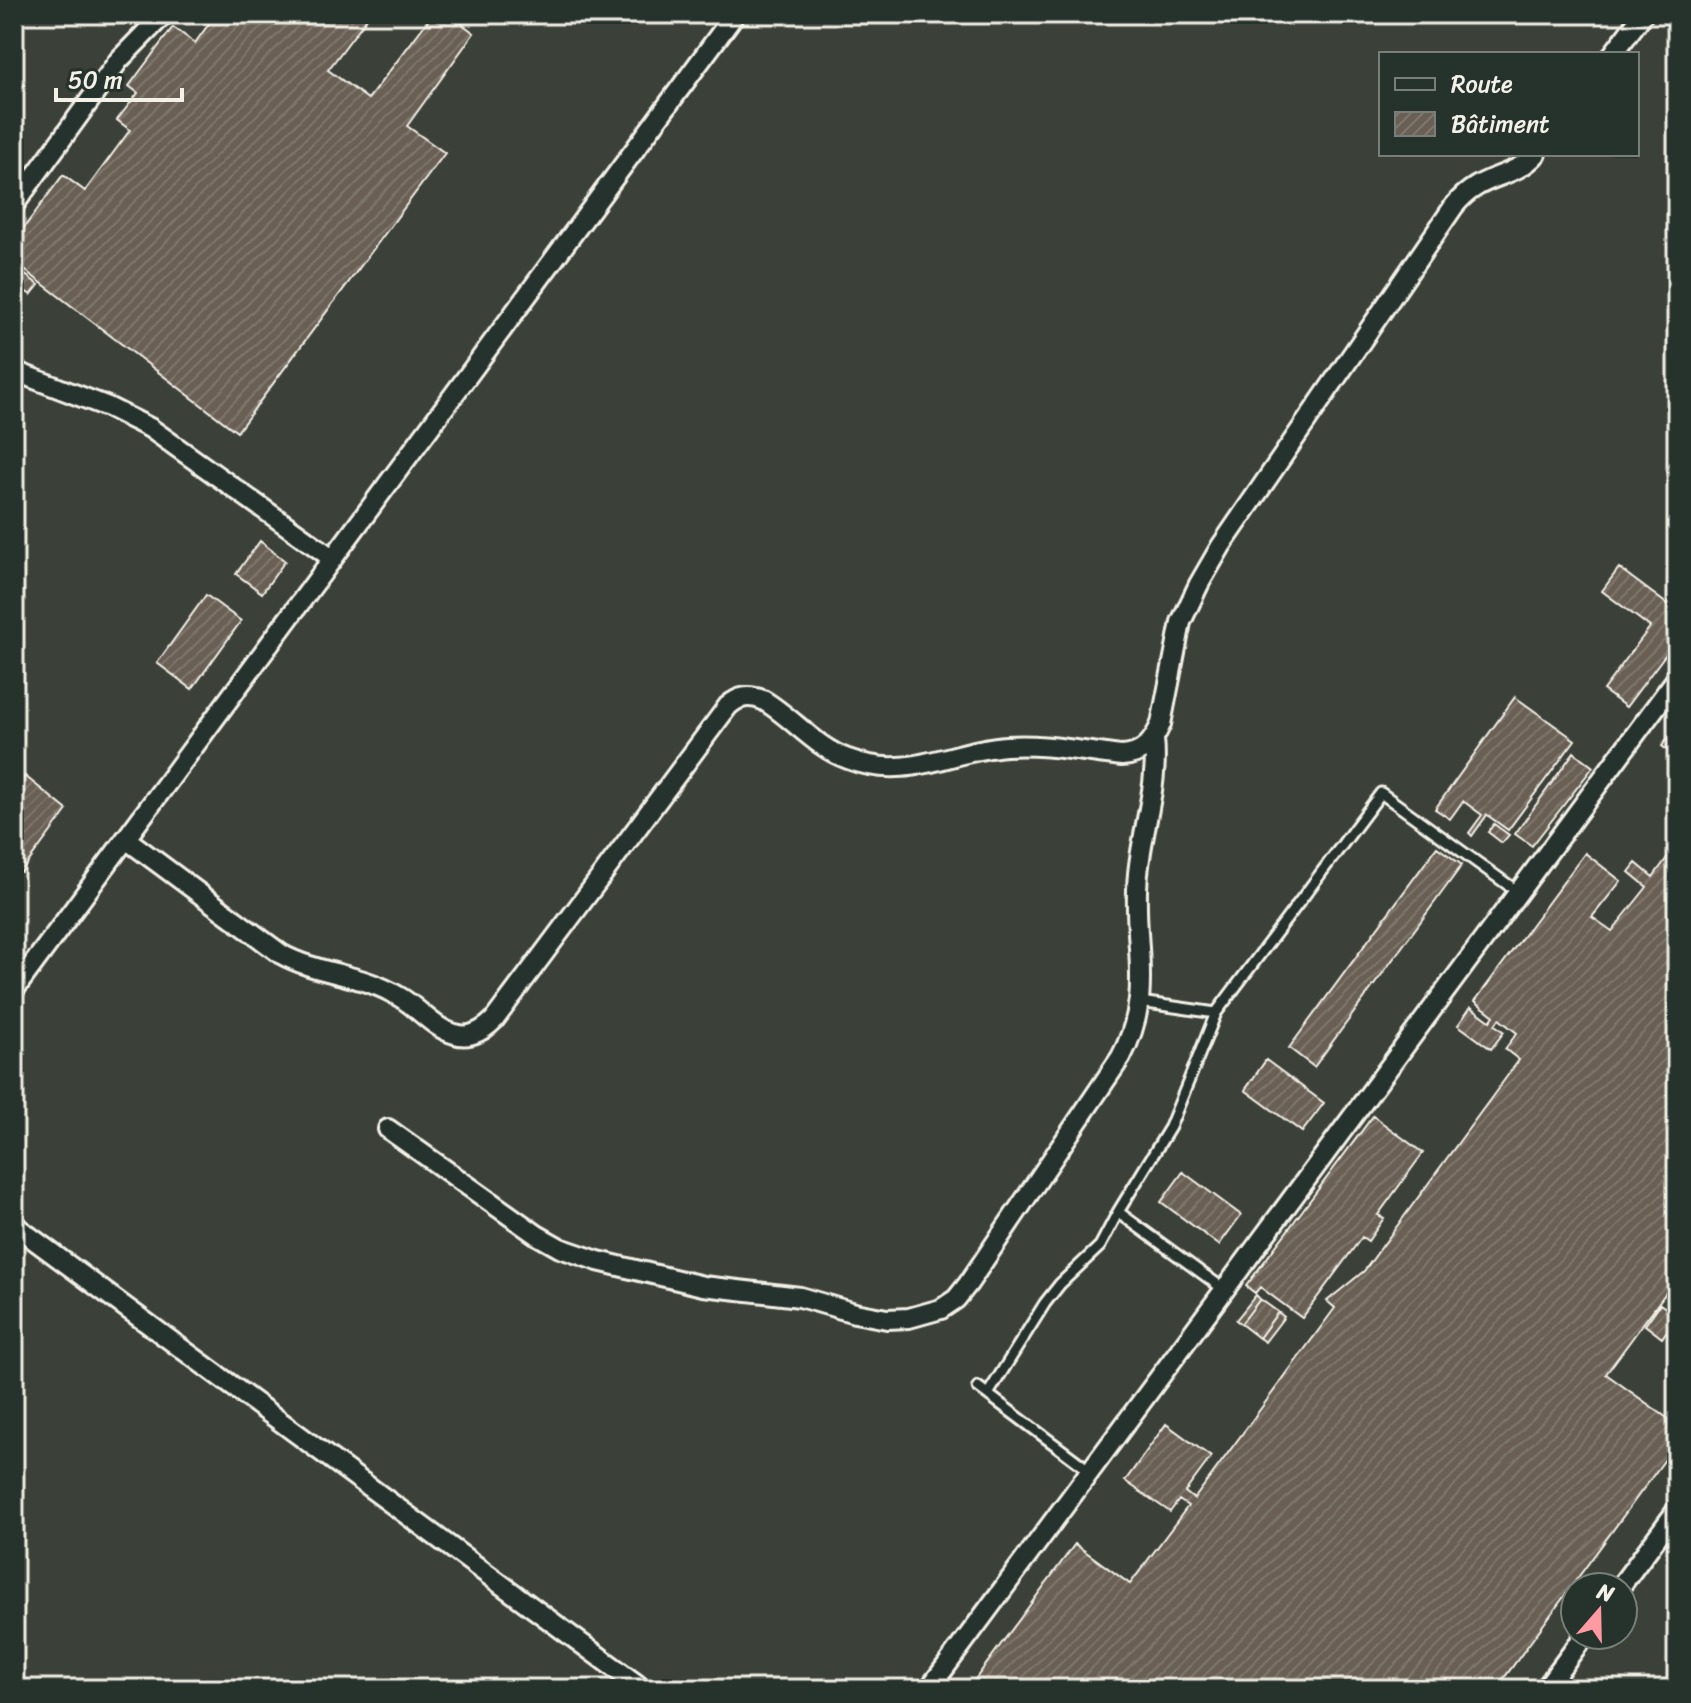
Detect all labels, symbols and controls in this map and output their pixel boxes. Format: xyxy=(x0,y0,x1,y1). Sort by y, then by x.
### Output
scale bar xyxy=(56,52,182,102)
legend xyxy=(1379,52,1639,156)
text: 50 m xyxy=(68,59,123,101)
text: Route xyxy=(1451,63,1513,105)
text: Bâtiment xyxy=(1451,103,1550,145)
north arrow xyxy=(1559,1571,1639,1651)
text: N xyxy=(1591,1571,1620,1614)

